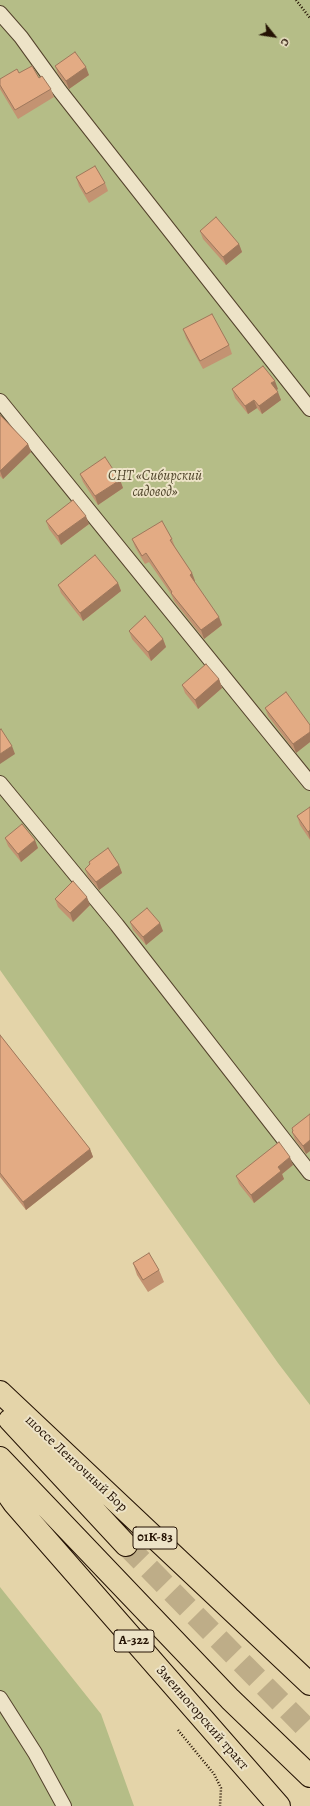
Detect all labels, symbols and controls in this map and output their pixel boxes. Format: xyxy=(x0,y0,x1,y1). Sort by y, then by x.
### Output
north arrow xyxy=(254,16,294,56)
text: С xyxy=(277,36,293,49)
park label: СНТ «Сибирский садовод» xyxy=(108,469,202,502)
street label: шоссе Ленточный Бор xyxy=(21,1412,131,1516)
road number: 01К-83 xyxy=(133,1527,177,1549)
road number: А-322 xyxy=(114,1630,154,1652)
street label: Змеиногорский тракт xyxy=(152,1662,252,1774)

